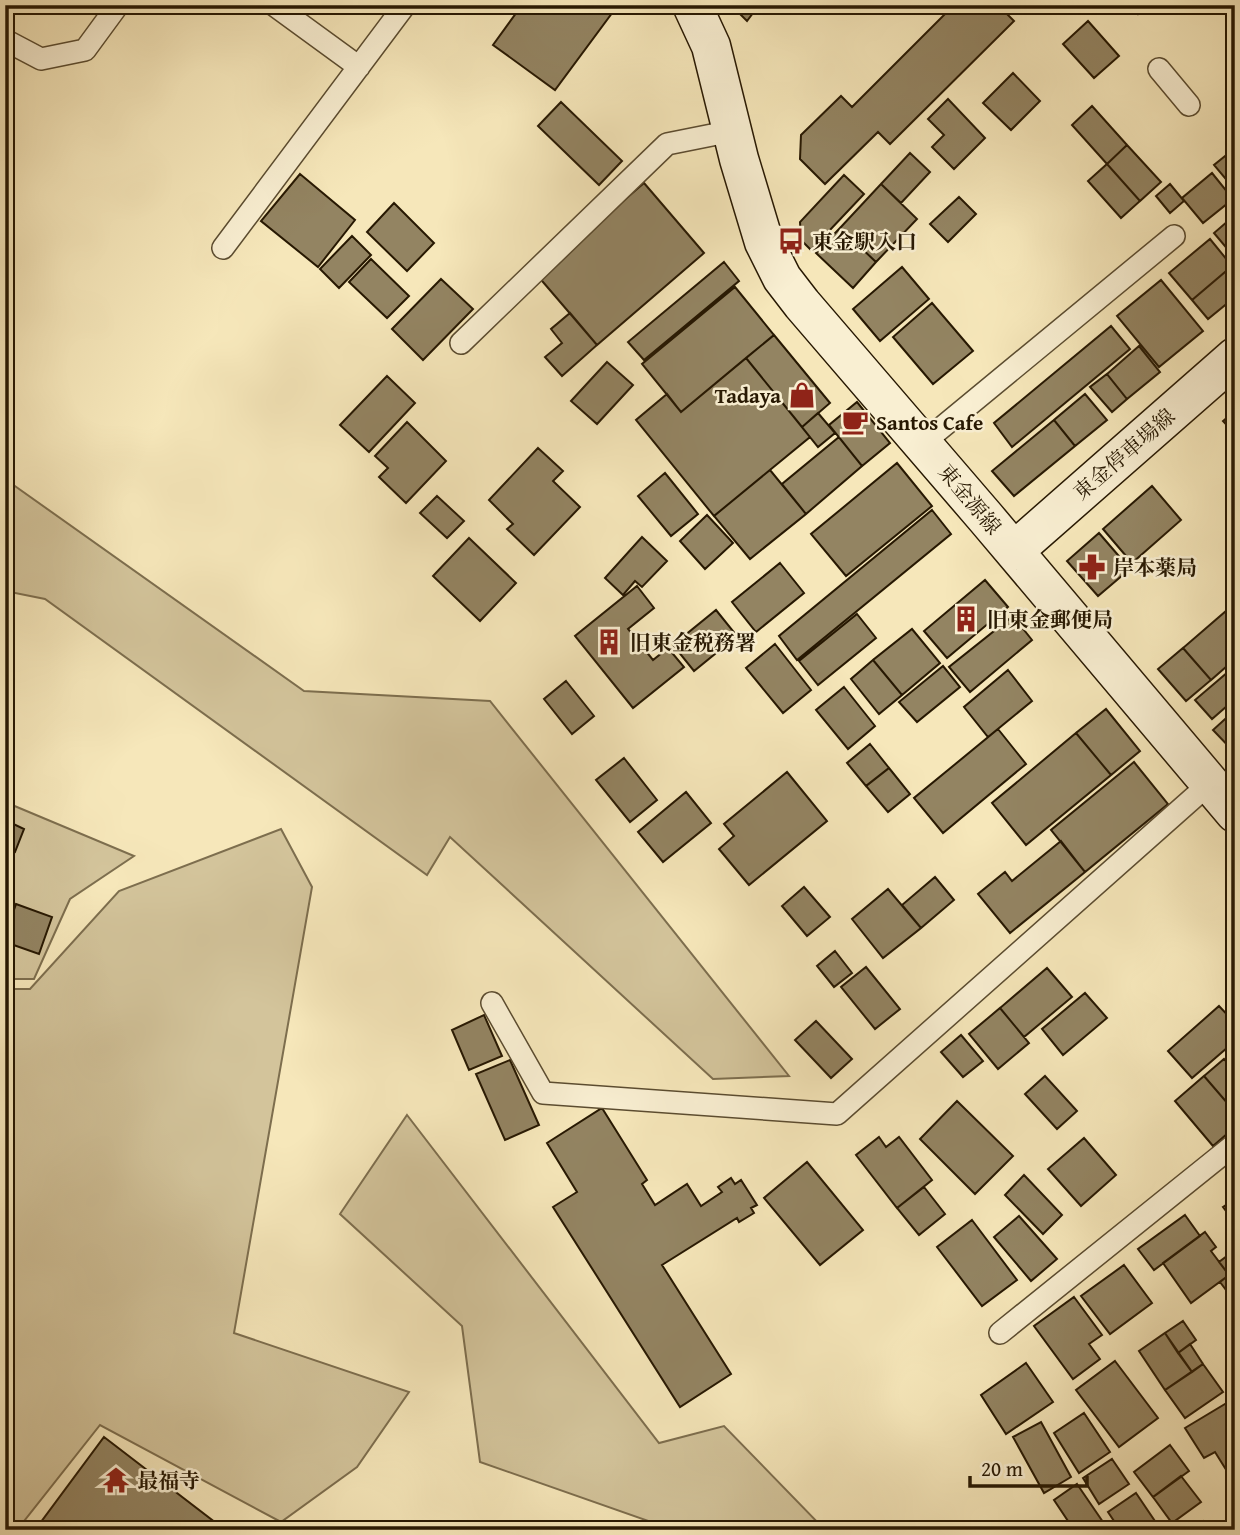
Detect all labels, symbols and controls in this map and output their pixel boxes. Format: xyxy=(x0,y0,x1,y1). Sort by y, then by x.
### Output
bus stop icon: 東金駅入口 xyxy=(776,226,806,256)
place label: 東金駅入口 xyxy=(812,226,917,257)
place label: Tadaya xyxy=(715,380,781,411)
shop icon: Tadaya xyxy=(787,380,817,410)
street label: 東金停車場線 xyxy=(1066,401,1182,507)
cafe icon: Santos Cafe xyxy=(840,407,870,437)
place label: Santos Cafe xyxy=(876,407,983,438)
street label: 東金源線 xyxy=(931,457,1009,541)
pharmacy icon: 岸本薬局 xyxy=(1077,552,1107,582)
place label: 岸本薬局 xyxy=(1113,552,1197,583)
building icon: 旧東金郵便局 xyxy=(951,604,981,634)
place label: 旧東金郵便局 xyxy=(987,604,1113,635)
building icon: 旧東金税務署 xyxy=(594,627,624,657)
place label: 旧東金税務署 xyxy=(630,627,756,658)
scale bar xyxy=(970,1444,1088,1488)
text: 20 m xyxy=(981,1453,1023,1484)
temple icon: 最福寺 xyxy=(101,1465,131,1495)
place label: 最福寺 xyxy=(137,1465,200,1496)

